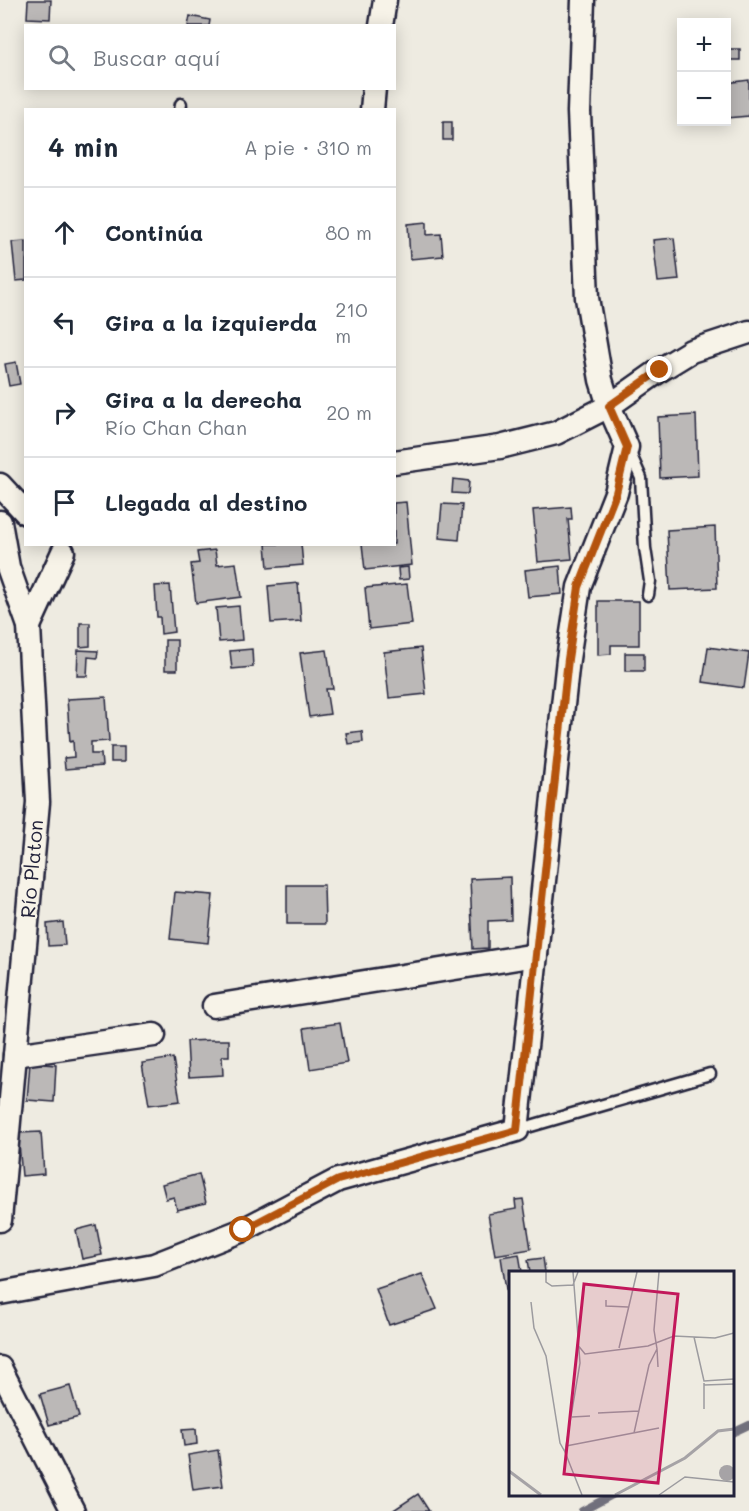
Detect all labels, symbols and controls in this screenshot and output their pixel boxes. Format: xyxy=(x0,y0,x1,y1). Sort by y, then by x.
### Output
map controls xyxy=(677,18,731,126)
button: + xyxy=(677,18,731,72)
search box xyxy=(24,24,396,90)
icon: search xyxy=(45,41,78,74)
text: Buscar aquí xyxy=(93,43,221,72)
button: − xyxy=(677,72,731,126)
text: 4 min xyxy=(48,130,118,164)
text: A pie · 310 m xyxy=(244,134,372,160)
icon: ahead xyxy=(48,216,81,249)
text: Continúa xyxy=(105,218,203,247)
text: 80 m xyxy=(325,219,372,245)
text: 210 m xyxy=(335,296,368,348)
icon: left xyxy=(48,306,81,339)
text: Gira a la izquierda xyxy=(105,308,317,337)
route end xyxy=(646,356,672,382)
text: Gira a la derecha xyxy=(105,385,302,414)
icon: right xyxy=(48,396,81,429)
text: 20 m xyxy=(326,399,372,425)
text: Río Chan Chan xyxy=(105,414,247,440)
icon: arrive xyxy=(48,486,81,519)
text: Llegada al destino xyxy=(105,488,307,517)
street label: Río Platon xyxy=(14,819,48,919)
route start xyxy=(229,1216,255,1242)
inset map xyxy=(509,1271,734,1496)

